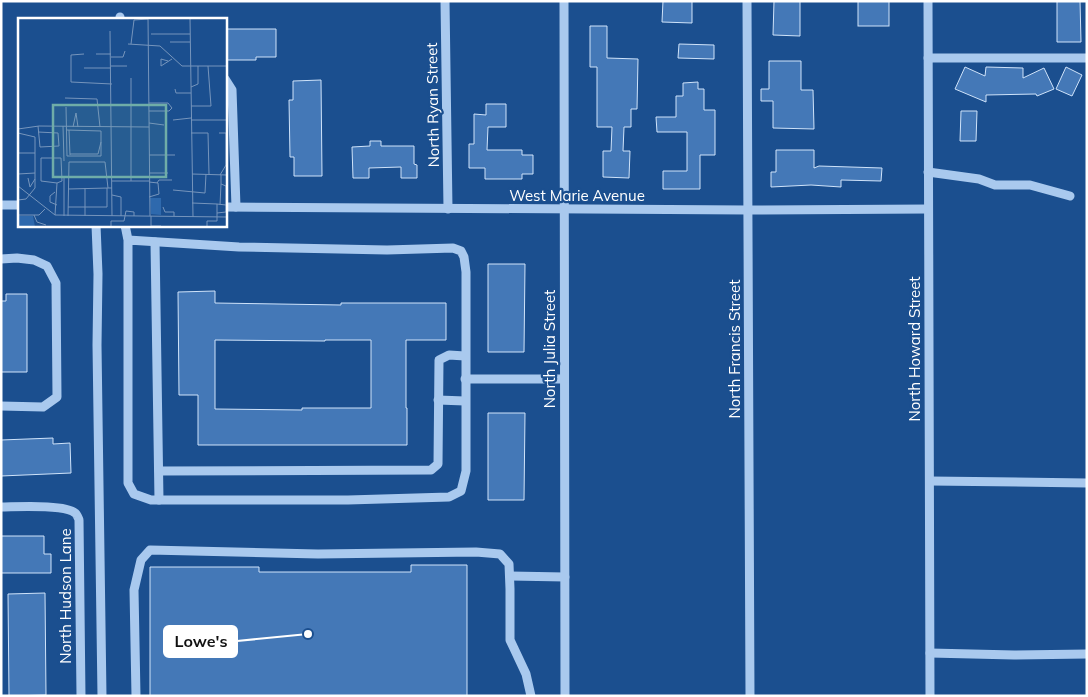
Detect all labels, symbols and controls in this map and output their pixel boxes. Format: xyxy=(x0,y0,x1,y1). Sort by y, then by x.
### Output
inset map xyxy=(18,18,226,226)
street label: North Ryan Street xyxy=(422,42,443,168)
street label: West Marie Avenue xyxy=(509,186,645,205)
street label: North Howard Street xyxy=(905,276,924,422)
street label: North Francis Street xyxy=(725,280,744,418)
street label: North Julia Street xyxy=(540,290,559,408)
street label: North Hudson Lane xyxy=(56,528,75,664)
callout: Lowe's xyxy=(164,626,237,657)
text: Lowe's xyxy=(175,631,227,651)

